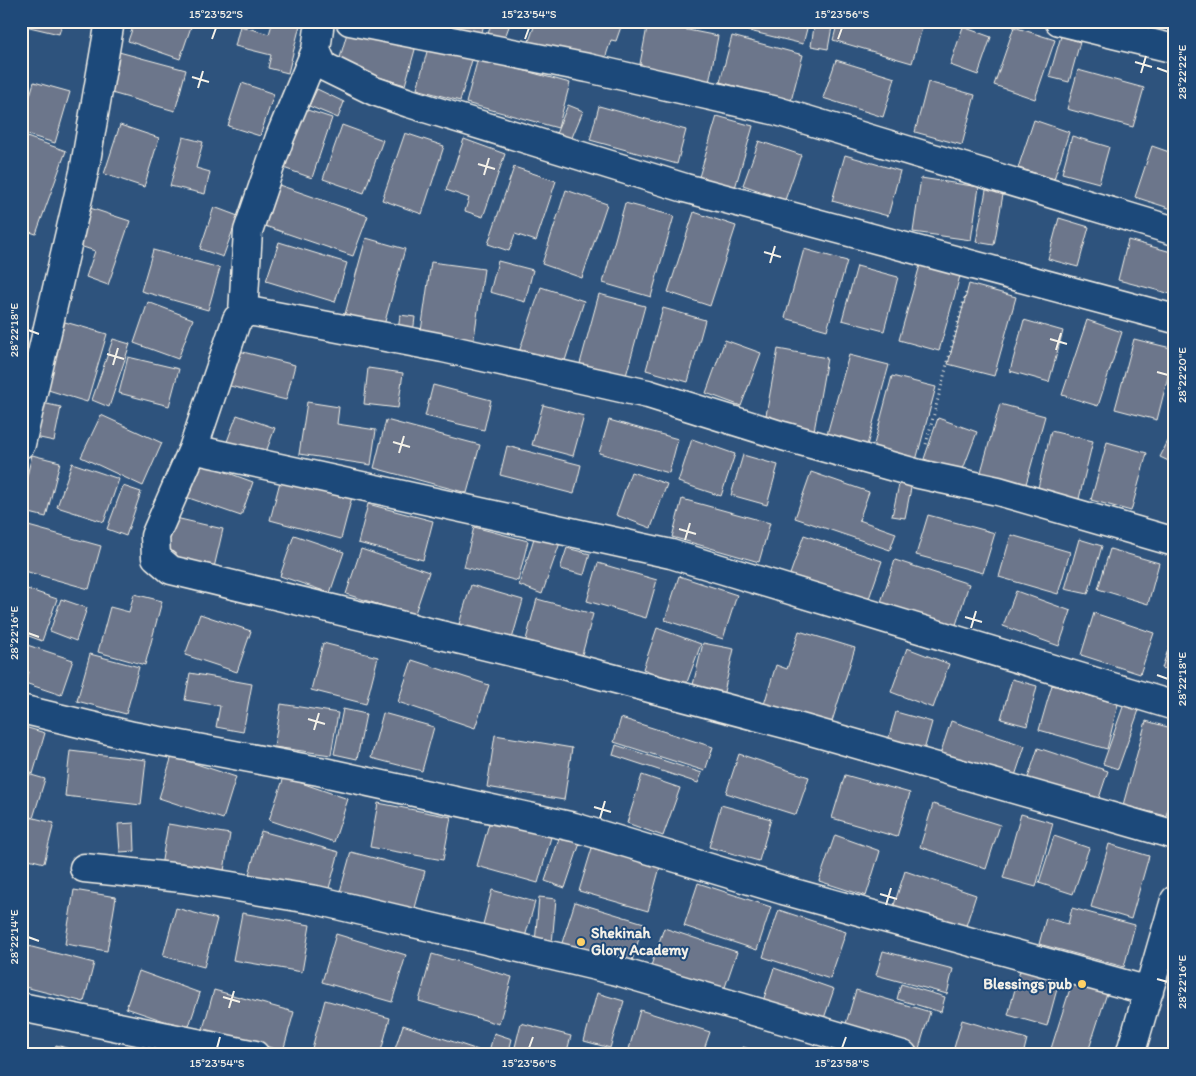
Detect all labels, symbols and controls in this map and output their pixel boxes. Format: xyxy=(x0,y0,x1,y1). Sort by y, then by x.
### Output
text: 15°23'52"S xyxy=(189,7,243,21)
text: 15°23'54"S xyxy=(501,7,557,21)
text: 15°23'56"S xyxy=(815,7,869,21)
text: 28°22'22"E xyxy=(1175,44,1189,99)
text: 28°22'18"E xyxy=(7,302,21,357)
text: 28°22'20"E xyxy=(1175,347,1189,403)
text: 28°22'16"E xyxy=(7,606,21,660)
text: 28°22'18"E xyxy=(1175,651,1189,706)
text: 28°22'14"E xyxy=(7,909,21,965)
place label: Shekinah Glory Academy xyxy=(591,924,689,960)
marker: Shekinah Glory Academy xyxy=(575,936,587,948)
text: 28°22'16"E xyxy=(1175,955,1189,1009)
place label: Blessings pub xyxy=(983,975,1072,994)
marker: Blessings pub xyxy=(1076,978,1088,990)
text: 15°23'54"S xyxy=(189,1056,245,1070)
text: 15°23'56"S xyxy=(502,1056,556,1070)
text: 15°23'58"S xyxy=(815,1056,869,1070)

